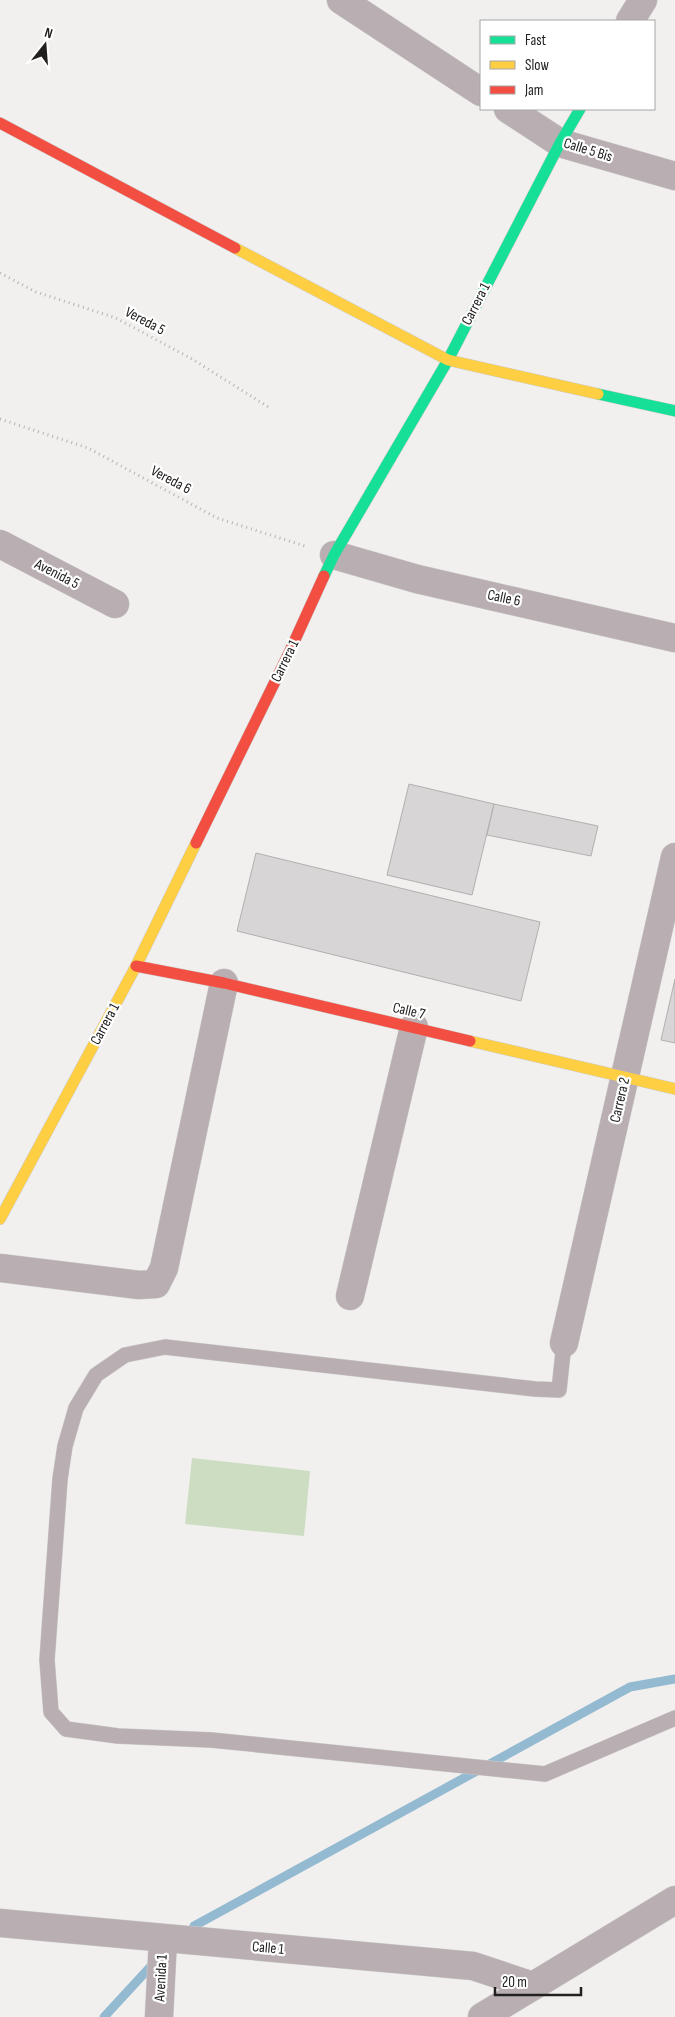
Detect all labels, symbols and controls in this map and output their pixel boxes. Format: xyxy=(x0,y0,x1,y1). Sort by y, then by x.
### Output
north arrow xyxy=(20,20,70,70)
legend xyxy=(480,20,655,110)
text: N xyxy=(43,24,55,42)
text: Fast xyxy=(525,31,547,50)
text: Slow xyxy=(525,56,549,75)
text: Jam xyxy=(524,81,543,100)
street label: Calle 5 Bis xyxy=(561,134,615,166)
street label: Carrera 1 xyxy=(457,279,495,328)
street label: Vereda 5 xyxy=(122,303,168,339)
street label: Vereda 6 xyxy=(147,461,195,499)
street label: Avenida 5 xyxy=(31,554,83,593)
street label: Calle 6 xyxy=(486,585,522,611)
street label: Carrera 1 xyxy=(267,636,304,685)
street label: Calle 7 xyxy=(391,998,427,1024)
street label: Carrera 1 xyxy=(86,999,124,1048)
street label: Carrera 2 xyxy=(606,1076,634,1124)
street label: Calle 1 xyxy=(251,1937,286,1959)
street label: Avenida 1 xyxy=(150,1953,172,2003)
scale bar xyxy=(495,1964,581,1996)
text: 20 m xyxy=(502,1973,527,1992)

